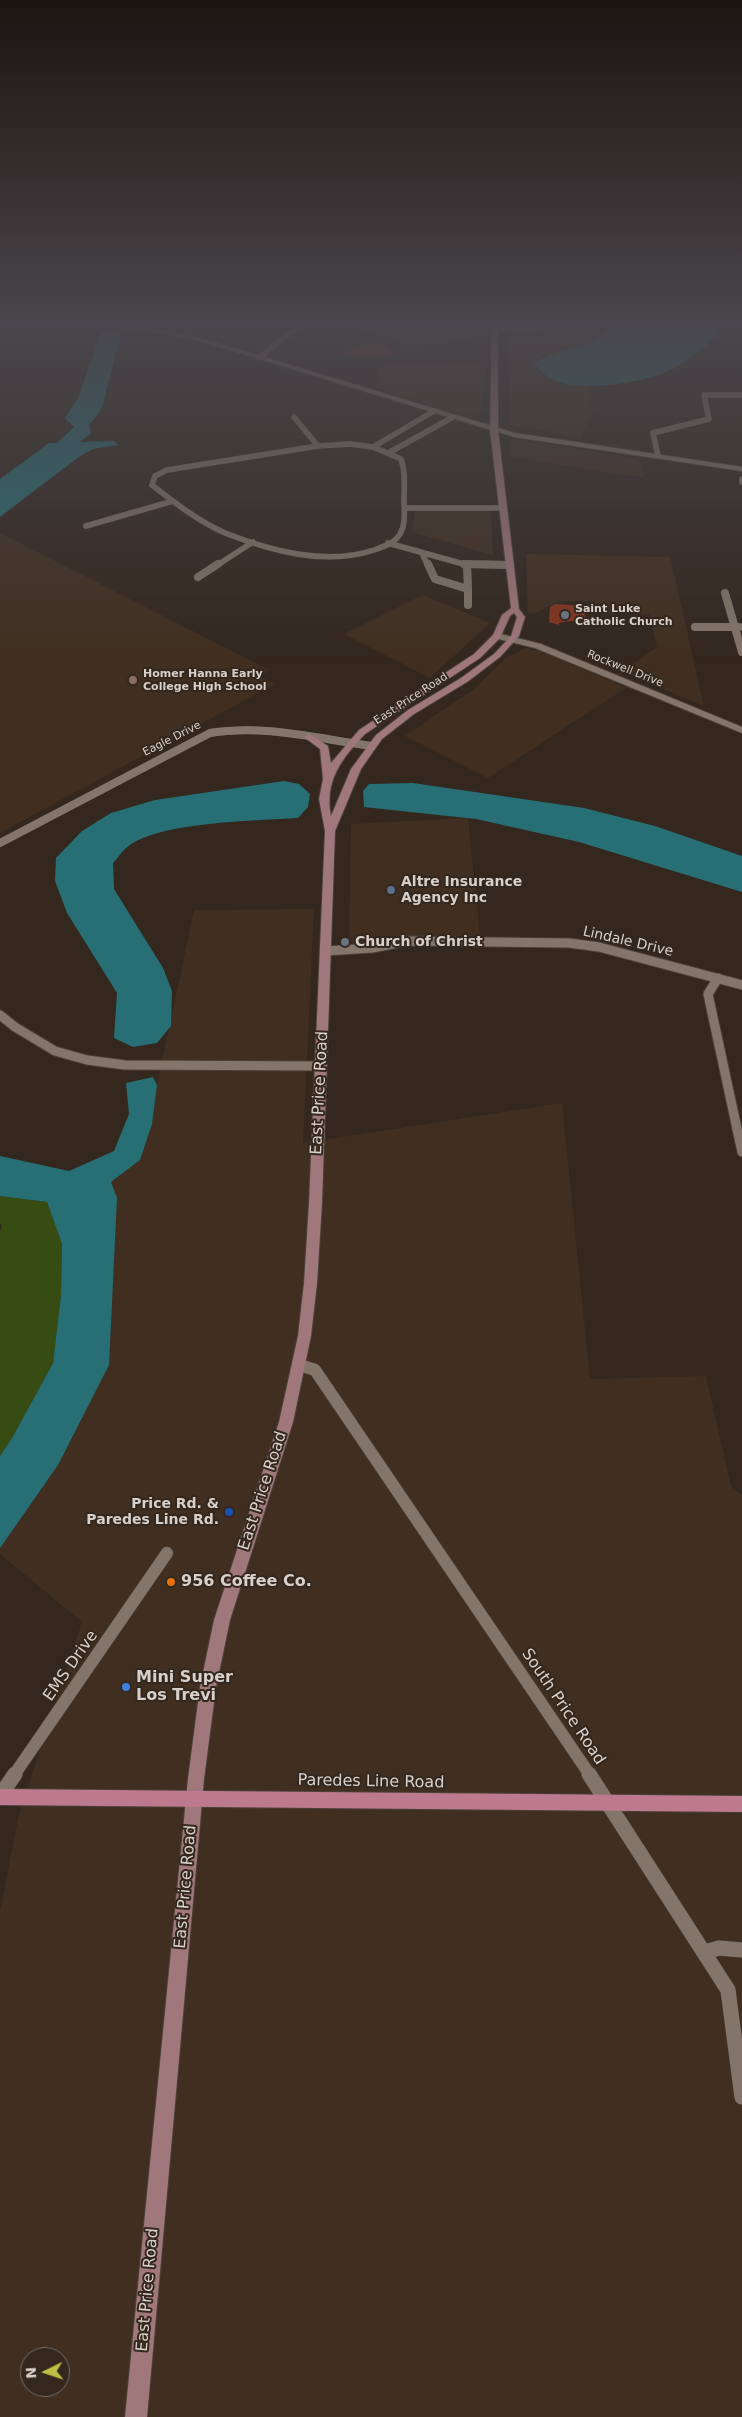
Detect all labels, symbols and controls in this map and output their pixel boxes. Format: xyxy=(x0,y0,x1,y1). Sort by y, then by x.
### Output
place label: Saint Luke Catholic Church xyxy=(575,602,673,628)
marker: Saint Luke Catholic Church xyxy=(559,609,571,621)
street label: Rockwell Drive xyxy=(585,648,665,690)
place label: Homer Hanna Early College High School xyxy=(143,667,266,693)
street label: East Price Road xyxy=(372,670,450,728)
marker: Homer Hanna Early College High School xyxy=(127,674,139,686)
street label: Eagle Drive xyxy=(141,719,203,759)
place label: Altre Insurance Agency Inc xyxy=(401,874,522,906)
marker: Altre Insurance Agency Inc xyxy=(385,884,397,896)
street label: Lindale Drive xyxy=(581,923,675,961)
place label: Church of Christ xyxy=(355,934,483,950)
marker: Church of Christ xyxy=(339,936,351,948)
street label: East Price Road xyxy=(307,1031,333,1155)
street label: East Price Road xyxy=(235,1429,291,1553)
place label: Price Rd. & Paredes Line Rd. xyxy=(86,1496,219,1528)
marker: Price Rd. & Paredes Line Rd. xyxy=(223,1506,235,1518)
place label: 956 Coffee Co. xyxy=(181,1572,312,1592)
marker: 956 Coffee Co. xyxy=(165,1576,177,1588)
street label: EMS Drive xyxy=(40,1627,102,1705)
street label: South Price Road xyxy=(517,1645,609,1769)
place label: Mini Super Los Trevi xyxy=(136,1668,233,1706)
marker: Mini Super Los Trevi xyxy=(120,1681,132,1693)
street label: Paredes Line Road xyxy=(297,1771,445,1793)
street label: East Price Road xyxy=(171,1824,201,1950)
street label: East Price Road xyxy=(133,2227,163,2353)
north arrow xyxy=(20,2347,70,2397)
text: N xyxy=(23,2367,39,2379)

